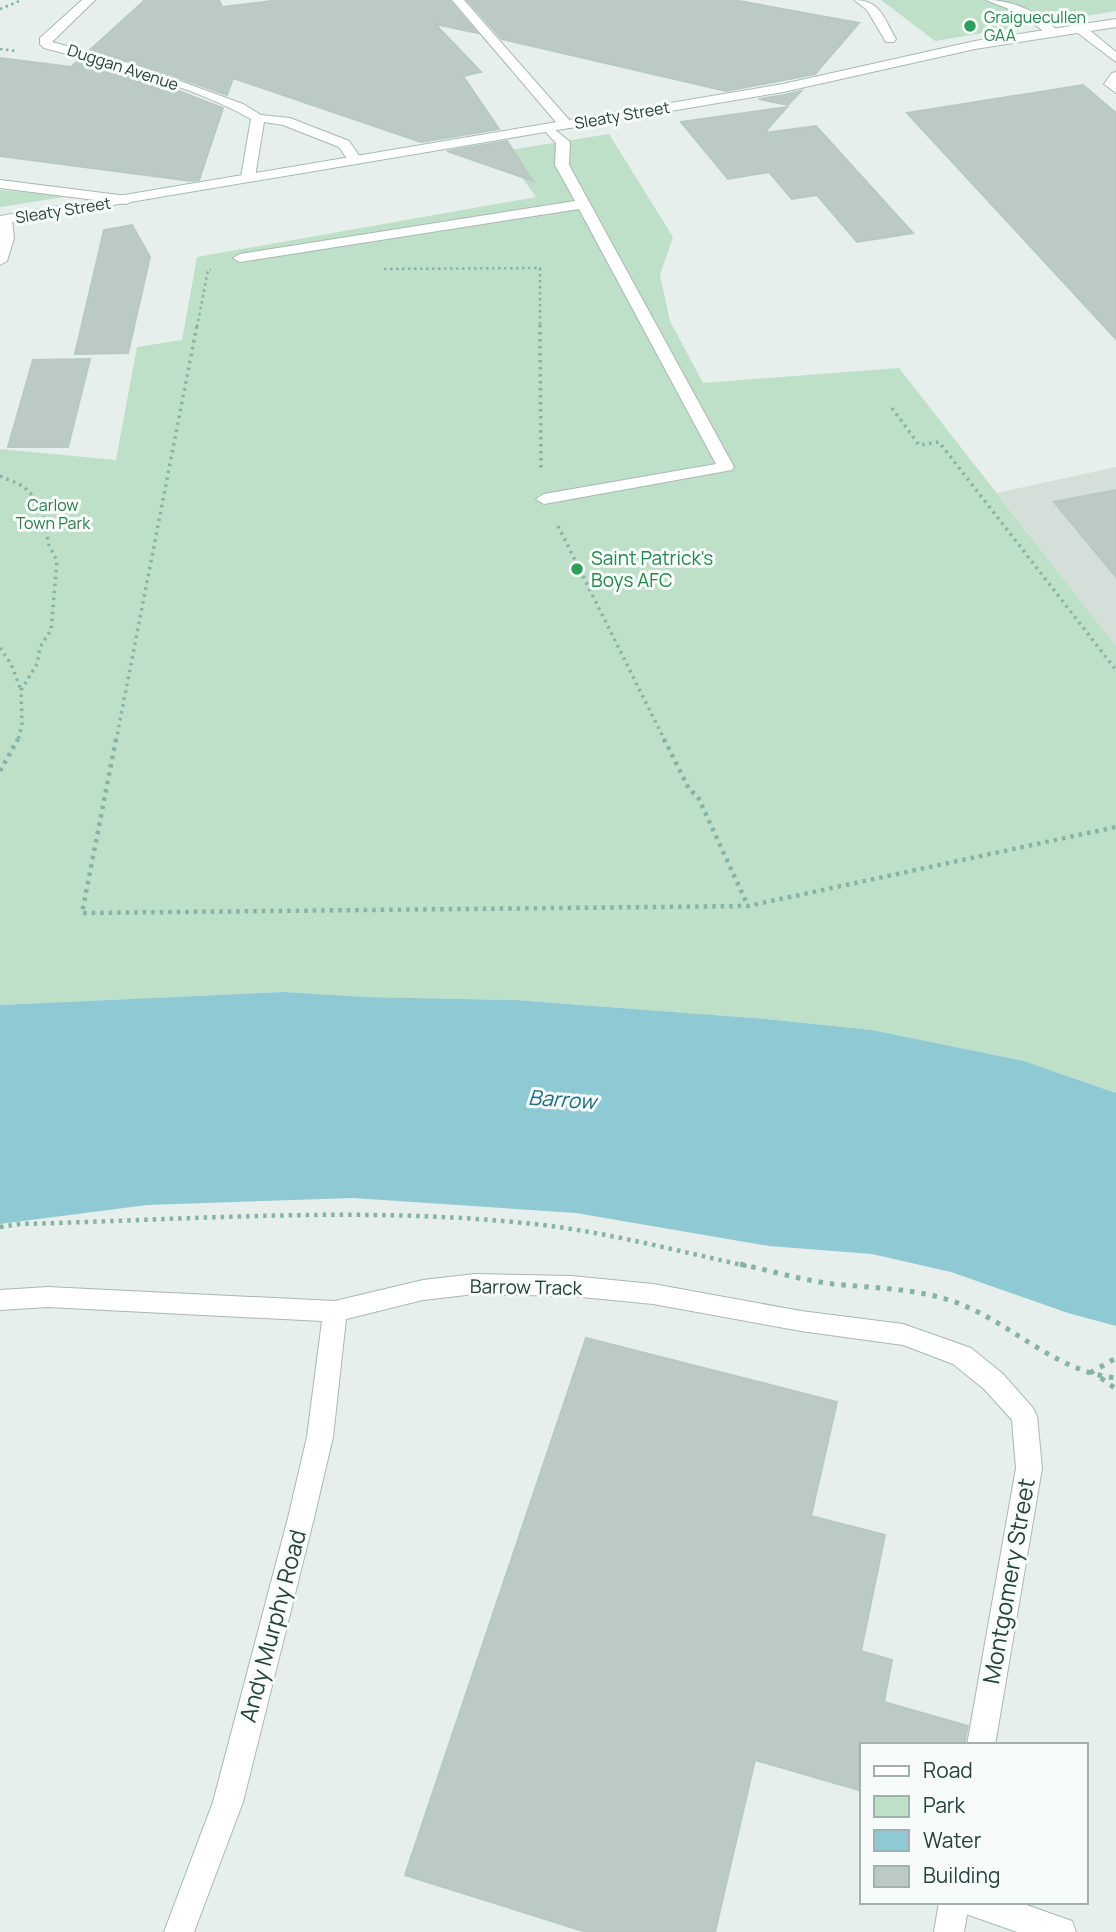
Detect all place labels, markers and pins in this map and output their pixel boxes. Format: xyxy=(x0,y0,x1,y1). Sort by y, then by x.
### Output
place label: Graiguecullen GAA xyxy=(984,6,1086,46)
marker: Graiguecullen GAA xyxy=(962,18,978,34)
place label: Saint Patrick's Boys AFC xyxy=(591,545,713,593)
marker: Saint Patrick's Boys AFC xyxy=(569,561,585,577)

